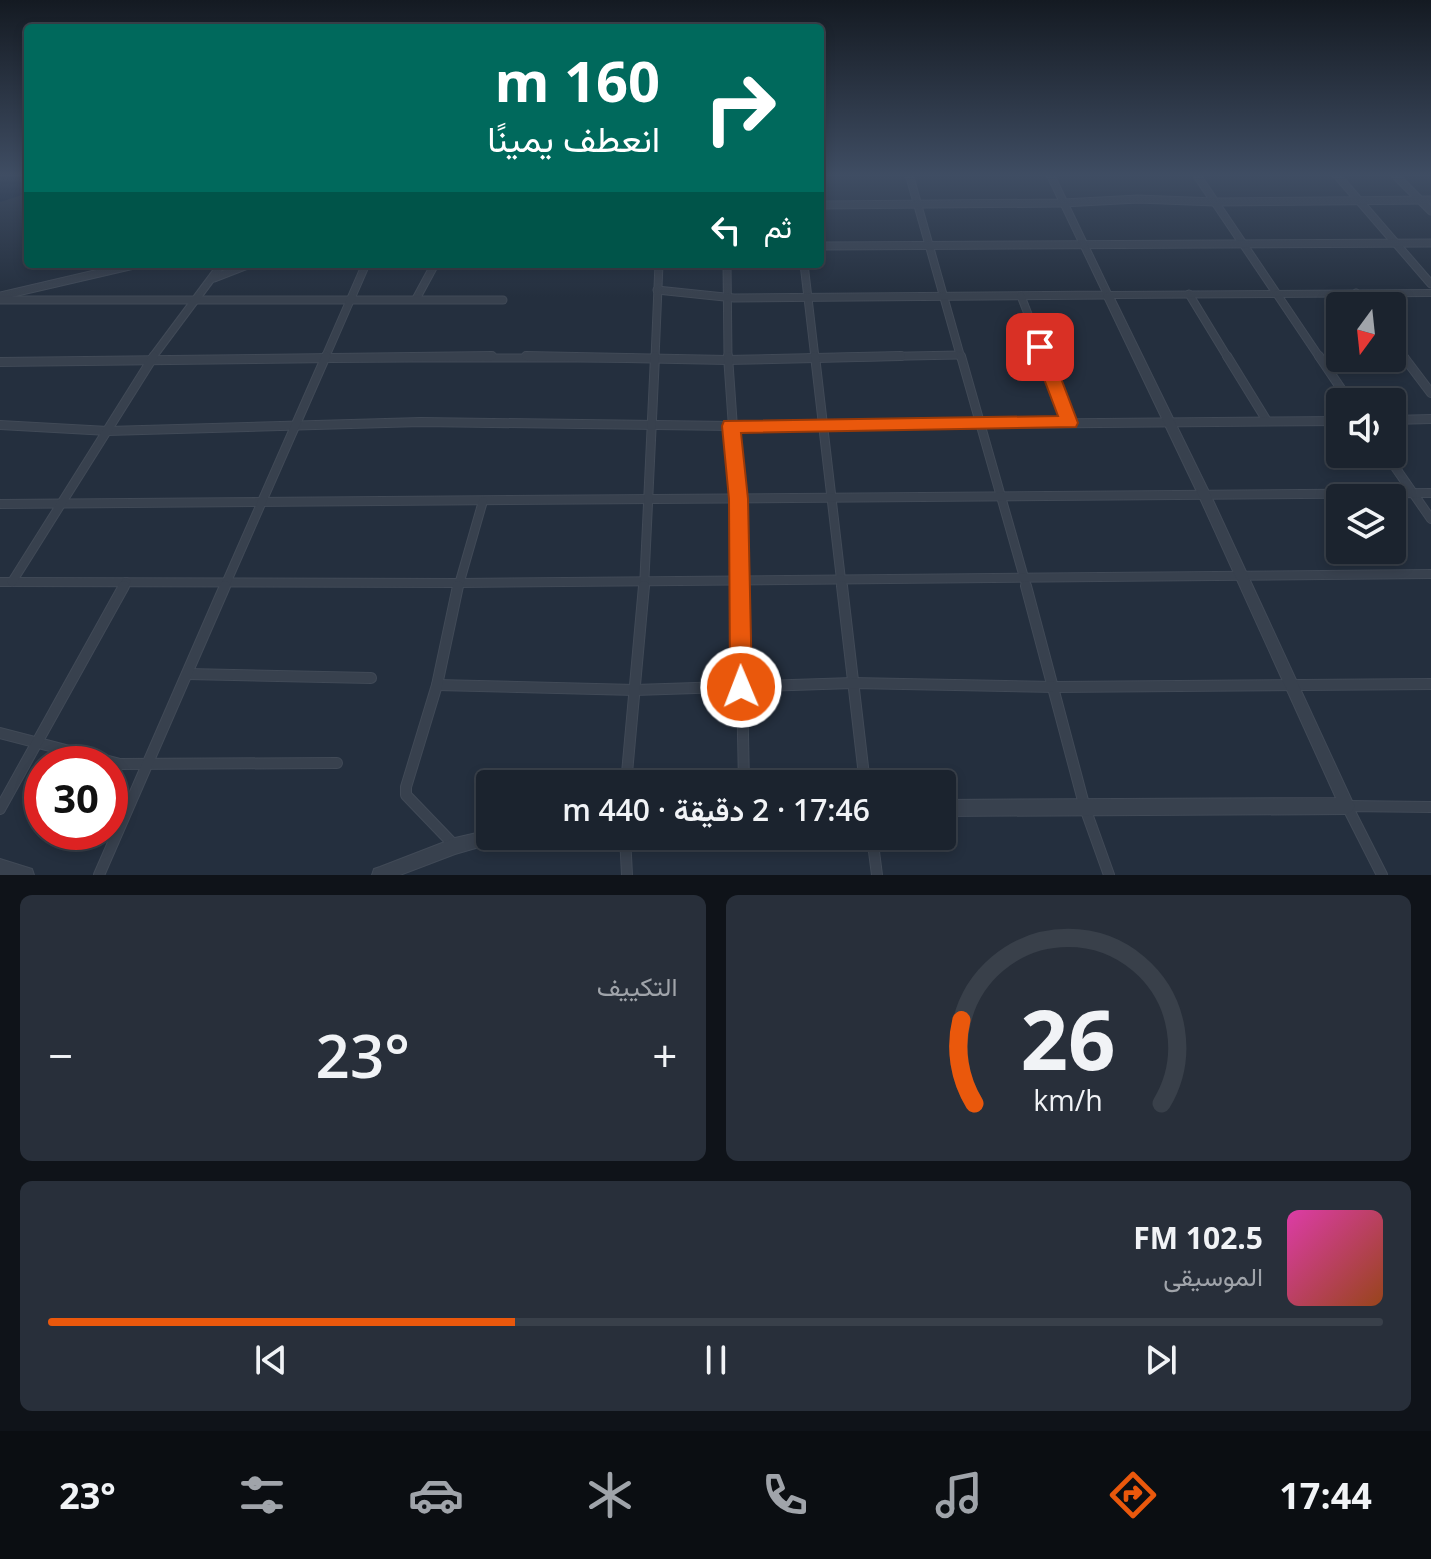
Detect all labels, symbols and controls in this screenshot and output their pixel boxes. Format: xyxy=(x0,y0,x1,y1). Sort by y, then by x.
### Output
text: 160 m xyxy=(494,42,660,118)
icon: right xyxy=(688,56,792,160)
text: انعطف يمينًا xyxy=(487,114,660,163)
text: ثم xyxy=(764,206,792,247)
icon: left xyxy=(704,208,748,252)
north arrow xyxy=(1326,292,1406,372)
map controls xyxy=(1326,292,1406,564)
pin xyxy=(1006,313,1074,381)
icon: arrive xyxy=(1018,325,1062,369)
button: sound xyxy=(1326,388,1406,468)
button: layers xyxy=(1326,484,1406,564)
position arrow xyxy=(699,645,783,729)
speed limit sign: 30 xyxy=(24,746,128,850)
text: 17:46 · 2 دقيقة · 440 m xyxy=(562,789,870,830)
text: التكييف xyxy=(597,968,678,1004)
text: 26 xyxy=(1021,981,1116,1094)
text: 23° xyxy=(316,1014,410,1096)
text: − xyxy=(48,1025,73,1085)
text: + xyxy=(652,1025,678,1085)
text: km/h xyxy=(1034,1080,1103,1119)
text: 102.5 FM xyxy=(1133,1217,1263,1258)
text: الموسيقى xyxy=(1163,1258,1263,1294)
icon: previous xyxy=(249,1338,293,1382)
icon: pause xyxy=(694,1338,738,1382)
icon: next xyxy=(1139,1338,1183,1382)
icon: filters xyxy=(234,1467,290,1523)
icon: car xyxy=(408,1467,464,1523)
icon: climate xyxy=(582,1467,638,1523)
icon: phone xyxy=(757,1467,813,1523)
icon: music xyxy=(931,1467,987,1523)
icon: directions xyxy=(1105,1467,1161,1523)
text: 23° xyxy=(59,1471,116,1520)
text: 17:44 xyxy=(1279,1471,1372,1520)

